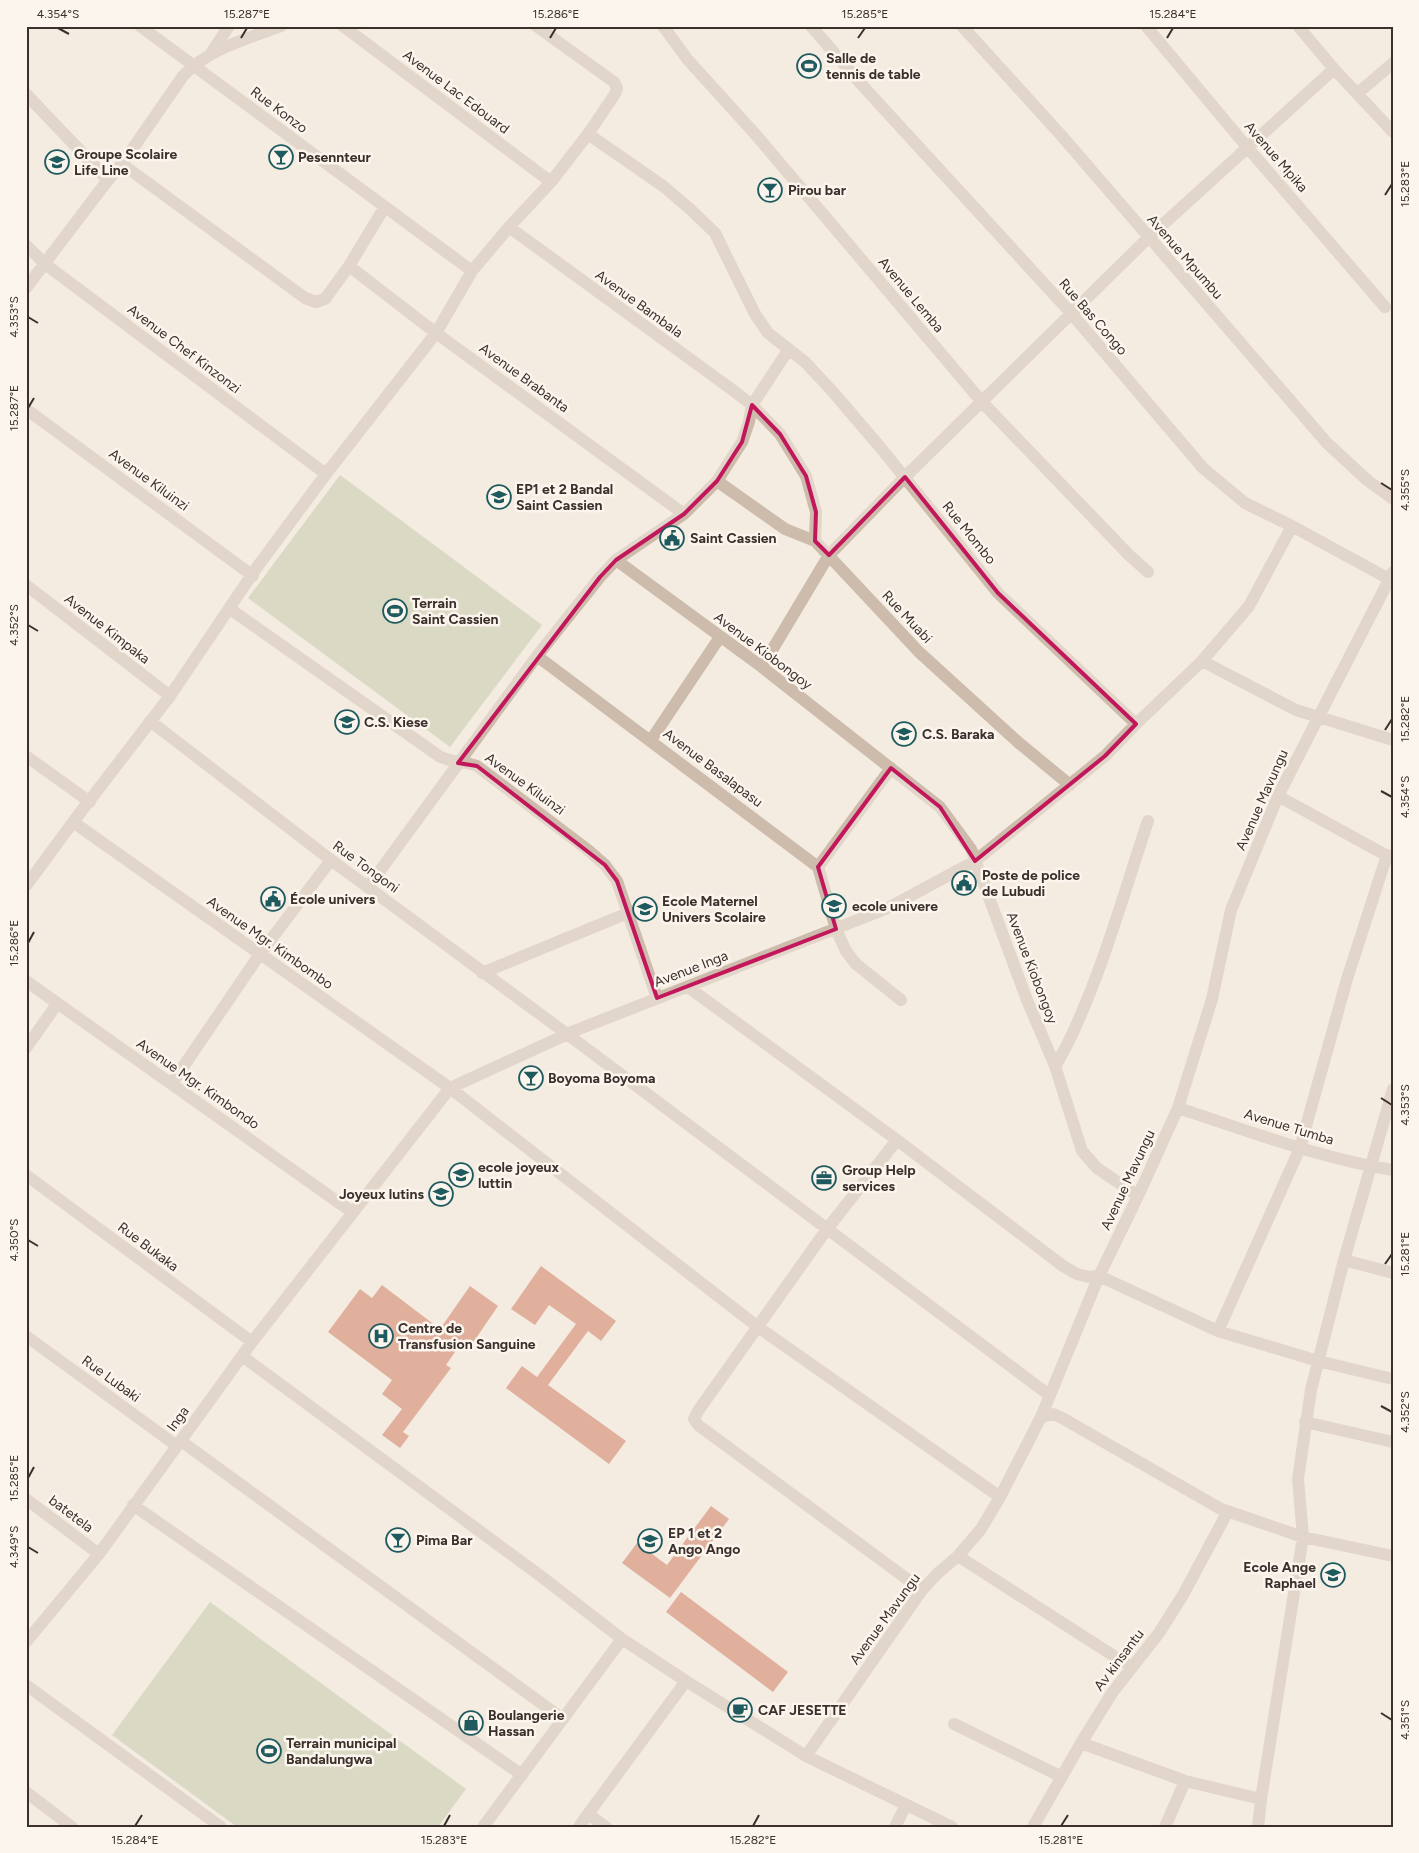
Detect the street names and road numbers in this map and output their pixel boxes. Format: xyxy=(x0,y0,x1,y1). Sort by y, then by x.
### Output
street label: Avenue Lac Edouard xyxy=(399,46,513,138)
street label: Rue Konzo xyxy=(247,83,311,137)
street label: Avenue Mpika xyxy=(1241,118,1311,196)
street label: Avenue Mpumbu xyxy=(1144,211,1226,303)
street label: Avenue Lemba xyxy=(875,254,947,336)
street label: Avenue Bambala xyxy=(592,267,686,341)
street label: Rue Bas Congo xyxy=(1055,275,1131,359)
street label: Avenue Chef Kinzonzi xyxy=(124,301,244,397)
street label: Avenue Brabanta xyxy=(476,340,572,416)
street label: Avenue Kiluinzi xyxy=(106,445,192,515)
street label: Rue Mombo xyxy=(939,498,999,568)
street label: Rue Muabi xyxy=(878,587,936,647)
street label: Avenue Kimpaka xyxy=(61,590,153,668)
street label: Avenue Kiobongoy xyxy=(711,609,816,694)
street label: Avenue Basalapasu xyxy=(660,725,766,811)
street label: Avenue Mavungu xyxy=(1232,747,1292,853)
street label: Avenue Kiluinzi xyxy=(482,749,568,819)
street label: Rue Tongoni xyxy=(330,837,402,897)
street label: Avenue Mgr. Kimbombo xyxy=(204,893,336,993)
street label: Avenue Kiobongoy xyxy=(1003,910,1061,1027)
street label: Avenue Inga xyxy=(652,947,730,991)
street label: Avenue Mgr. Kimbondo xyxy=(133,1035,263,1133)
street label: Avenue Tumba xyxy=(1242,1105,1336,1149)
street label: Avenue Mavungu xyxy=(1097,1127,1159,1233)
street label: Rue Bukaka xyxy=(114,1219,182,1275)
street label: Rue Lubaki xyxy=(78,1352,144,1406)
street label: Inga xyxy=(163,1403,193,1435)
street label: batetela xyxy=(45,1492,97,1536)
street label: Avenue Mavungu xyxy=(846,1570,924,1668)
street label: Av kinsantu xyxy=(1090,1626,1148,1694)

